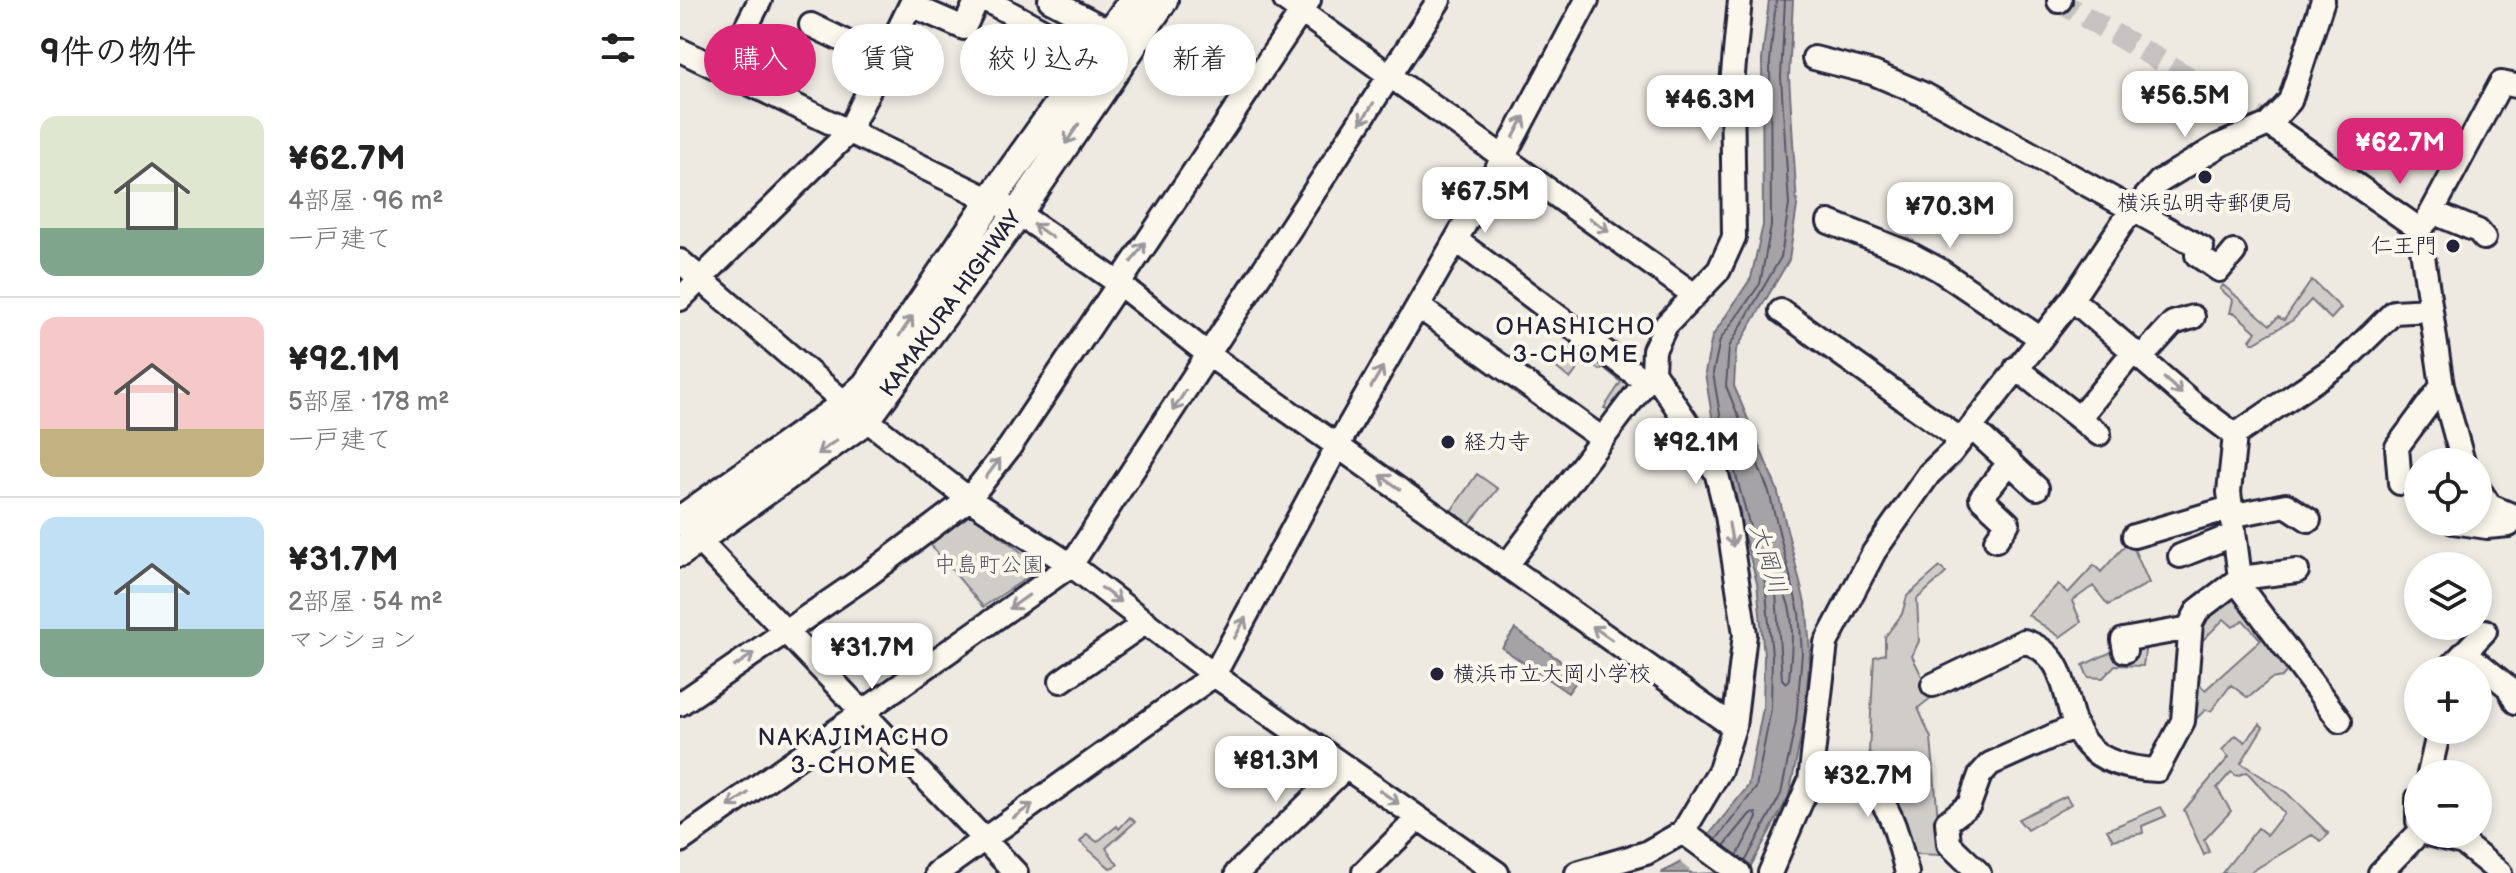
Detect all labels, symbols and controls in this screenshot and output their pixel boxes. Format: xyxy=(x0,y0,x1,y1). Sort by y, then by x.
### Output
chip: 購入 xyxy=(704,24,816,96)
chip: 賃貸 xyxy=(832,24,944,96)
chip: 絞り込み xyxy=(960,24,1128,96)
chip: 新着 xyxy=(1144,24,1256,96)
icon: filters xyxy=(596,26,640,70)
text: 9件の物件 xyxy=(40,32,196,73)
pin: ¥56.5M xyxy=(2120,71,2250,139)
pin: ¥46.3M xyxy=(1645,75,1775,143)
text: ¥56.5M xyxy=(2140,81,2230,112)
text: ¥46.3M xyxy=(1665,85,1755,116)
one-way arrow xyxy=(1358,101,1375,123)
one-way arrow xyxy=(1512,116,1528,139)
pin: ¥62.7M xyxy=(2335,118,2465,186)
one-way arrow xyxy=(1064,122,1080,144)
text: ¥62.7M xyxy=(2355,128,2445,159)
text: ¥62.7M xyxy=(288,138,405,179)
icon: home xyxy=(104,148,200,244)
pin: ¥67.5M xyxy=(1420,167,1550,235)
marker: 横浜弘明寺郵便局 xyxy=(2196,168,2214,186)
text: ¥67.5M xyxy=(1440,177,1530,208)
pin: ¥70.3M xyxy=(1885,182,2015,250)
text: 4部屋 · 96 m² xyxy=(288,186,443,217)
place label: 横浜弘明寺郵便局 xyxy=(2117,190,2293,217)
text: ¥70.3M xyxy=(1905,192,1995,223)
street label: KAMAKURA HIGHWAY xyxy=(874,205,1028,402)
one-way arrow xyxy=(1588,216,1609,233)
one-way arrow xyxy=(1033,223,1055,239)
text: 一戸建て xyxy=(288,224,392,255)
place label: 仁王門 xyxy=(2371,233,2437,260)
marker: 仁王門 xyxy=(2444,237,2462,255)
one-way arrow xyxy=(1130,241,1146,263)
district label: OHASHICHO 3-CHOME xyxy=(1496,312,1656,369)
one-way arrow xyxy=(898,316,914,338)
text: ¥92.1M xyxy=(288,339,400,380)
icon: home xyxy=(104,349,200,445)
one-way arrow xyxy=(1369,366,1385,389)
one-way arrow xyxy=(2163,377,2183,395)
text: 5部屋 · 178 m² xyxy=(288,387,450,418)
one-way arrow xyxy=(1170,389,1187,411)
pin: ¥92.1M xyxy=(1631,418,1761,486)
text: 一戸建て xyxy=(288,425,392,456)
text: ¥92.1M xyxy=(1653,428,1739,459)
place label: 経力寺 xyxy=(1464,429,1530,456)
marker: 経力寺 xyxy=(1439,433,1457,451)
one-way arrow xyxy=(816,439,838,455)
map controls xyxy=(2404,448,2492,848)
button: locate xyxy=(2404,448,2492,536)
one-way arrow xyxy=(985,458,1002,479)
one-way arrow xyxy=(1380,474,1401,491)
water label: 大岡川 xyxy=(1744,520,1792,598)
one-way arrow xyxy=(1725,522,1740,547)
text: ¥31.7M xyxy=(288,539,399,580)
icon: home xyxy=(104,549,200,645)
park label: 中島町公園 xyxy=(934,552,1044,579)
button: layers xyxy=(2404,552,2492,640)
text: 2部屋 · 54 m² xyxy=(288,587,443,618)
one-way arrow xyxy=(1099,587,1121,604)
one-way arrow xyxy=(1009,594,1031,610)
one-way arrow xyxy=(1232,617,1248,641)
pin: ¥31.7M xyxy=(807,623,937,691)
text: マンション xyxy=(288,625,417,656)
one-way arrow xyxy=(1591,625,1613,641)
text: ¥31.7M xyxy=(830,633,914,664)
one-way arrow xyxy=(733,652,755,668)
button: + xyxy=(2404,656,2492,744)
place label: 横浜市立大岡小学校 xyxy=(1453,661,1651,688)
marker: 横浜市立大岡小学校 xyxy=(1428,665,1446,683)
district label: NAKAJIMACHO 3-CHOME xyxy=(758,723,950,780)
pin: ¥81.3M xyxy=(1211,736,1341,804)
text: ¥81.3M xyxy=(1233,746,1319,777)
pin: ¥32.7M xyxy=(1803,751,1933,819)
button: − xyxy=(2404,760,2492,848)
text: ¥32.7M xyxy=(1823,761,1913,792)
one-way arrow xyxy=(1377,789,1399,805)
one-way arrow xyxy=(728,792,750,808)
one-way arrow xyxy=(1011,803,1033,819)

